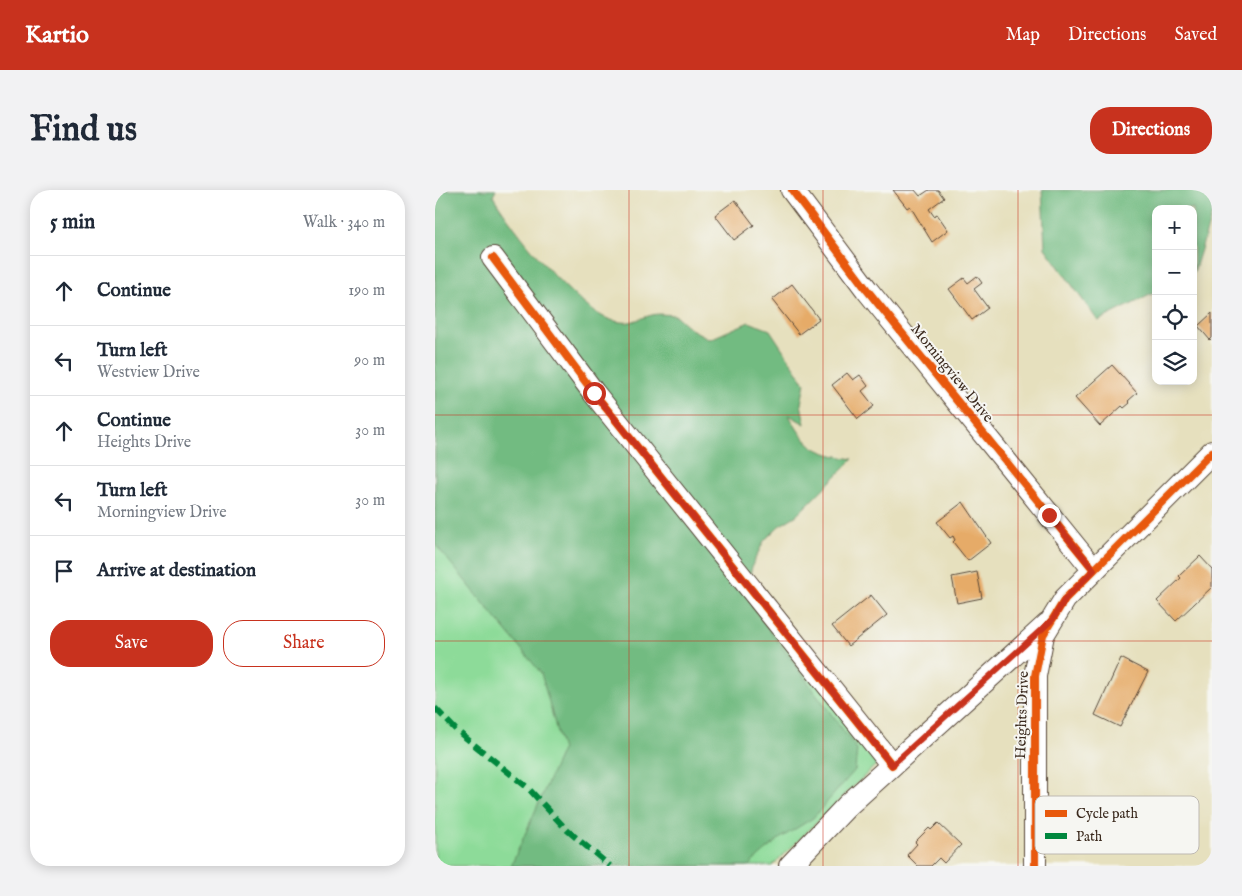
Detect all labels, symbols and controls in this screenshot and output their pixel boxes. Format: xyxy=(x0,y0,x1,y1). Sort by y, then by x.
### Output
text: Kartio xyxy=(25,20,89,51)
text: Map xyxy=(1006,24,1040,47)
text: Directions xyxy=(1068,24,1146,47)
text: Saved xyxy=(1174,24,1217,47)
button: Directions xyxy=(1090,107,1212,154)
text: Find us xyxy=(30,108,137,153)
map controls xyxy=(1152,205,1197,385)
button: + xyxy=(1152,205,1197,250)
text: 5 min xyxy=(50,209,95,236)
text: Walk · 340 m xyxy=(303,213,385,233)
button: − xyxy=(1152,250,1197,295)
icon: ahead xyxy=(50,277,78,305)
text: Continue xyxy=(97,279,171,303)
text: 190 m xyxy=(348,281,385,301)
button: locate xyxy=(1152,295,1197,340)
street label: Morningview Drive xyxy=(906,320,998,426)
text: Turn left xyxy=(97,339,168,363)
button: layers xyxy=(1152,340,1197,385)
icon: left xyxy=(50,347,78,375)
text: 90 m xyxy=(354,351,385,371)
text: Westview Drive xyxy=(97,363,200,383)
route start xyxy=(583,382,606,405)
text: Continue xyxy=(97,409,171,433)
icon: ahead xyxy=(50,417,78,445)
text: 30 m xyxy=(355,421,385,441)
text: Heights Drive xyxy=(97,433,191,453)
text: Turn left xyxy=(97,479,168,503)
icon: left xyxy=(50,487,78,515)
text: 30 m xyxy=(355,491,385,511)
text: Morningview Drive xyxy=(97,503,227,523)
route end xyxy=(1038,504,1061,527)
icon: arrive xyxy=(50,557,78,585)
text: Arrive at destination xyxy=(97,559,256,583)
button: Save xyxy=(50,620,213,667)
button: Share xyxy=(223,620,385,667)
street label: Heights Drive xyxy=(1011,670,1033,759)
legend xyxy=(1035,796,1199,854)
text: Cycle path xyxy=(1076,805,1138,823)
text: Path xyxy=(1076,828,1103,846)

